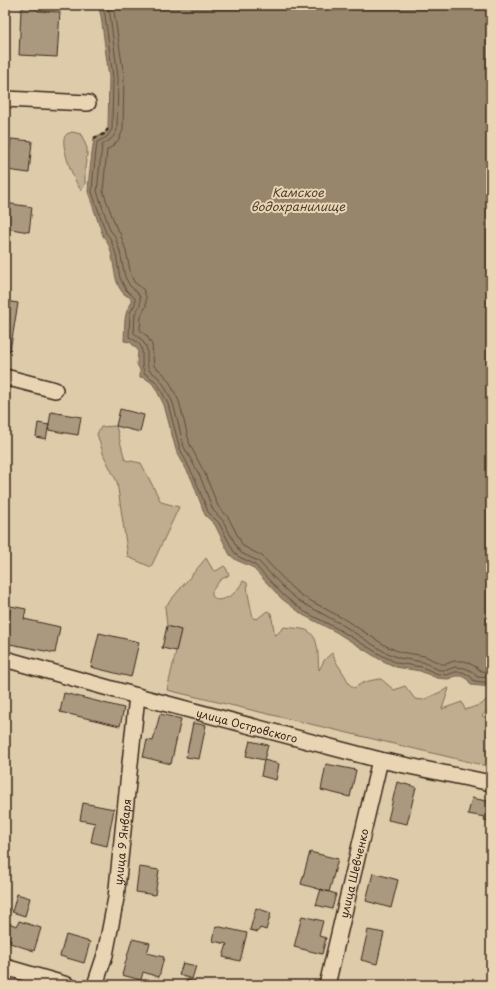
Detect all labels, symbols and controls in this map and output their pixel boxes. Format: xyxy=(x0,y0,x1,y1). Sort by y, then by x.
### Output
water label: Камское водохранилище xyxy=(251,183,346,215)
street label: улица Островского xyxy=(195,704,300,746)
street label: улица 9 Января xyxy=(109,798,135,886)
street label: улица Шевченко xyxy=(335,827,372,919)

